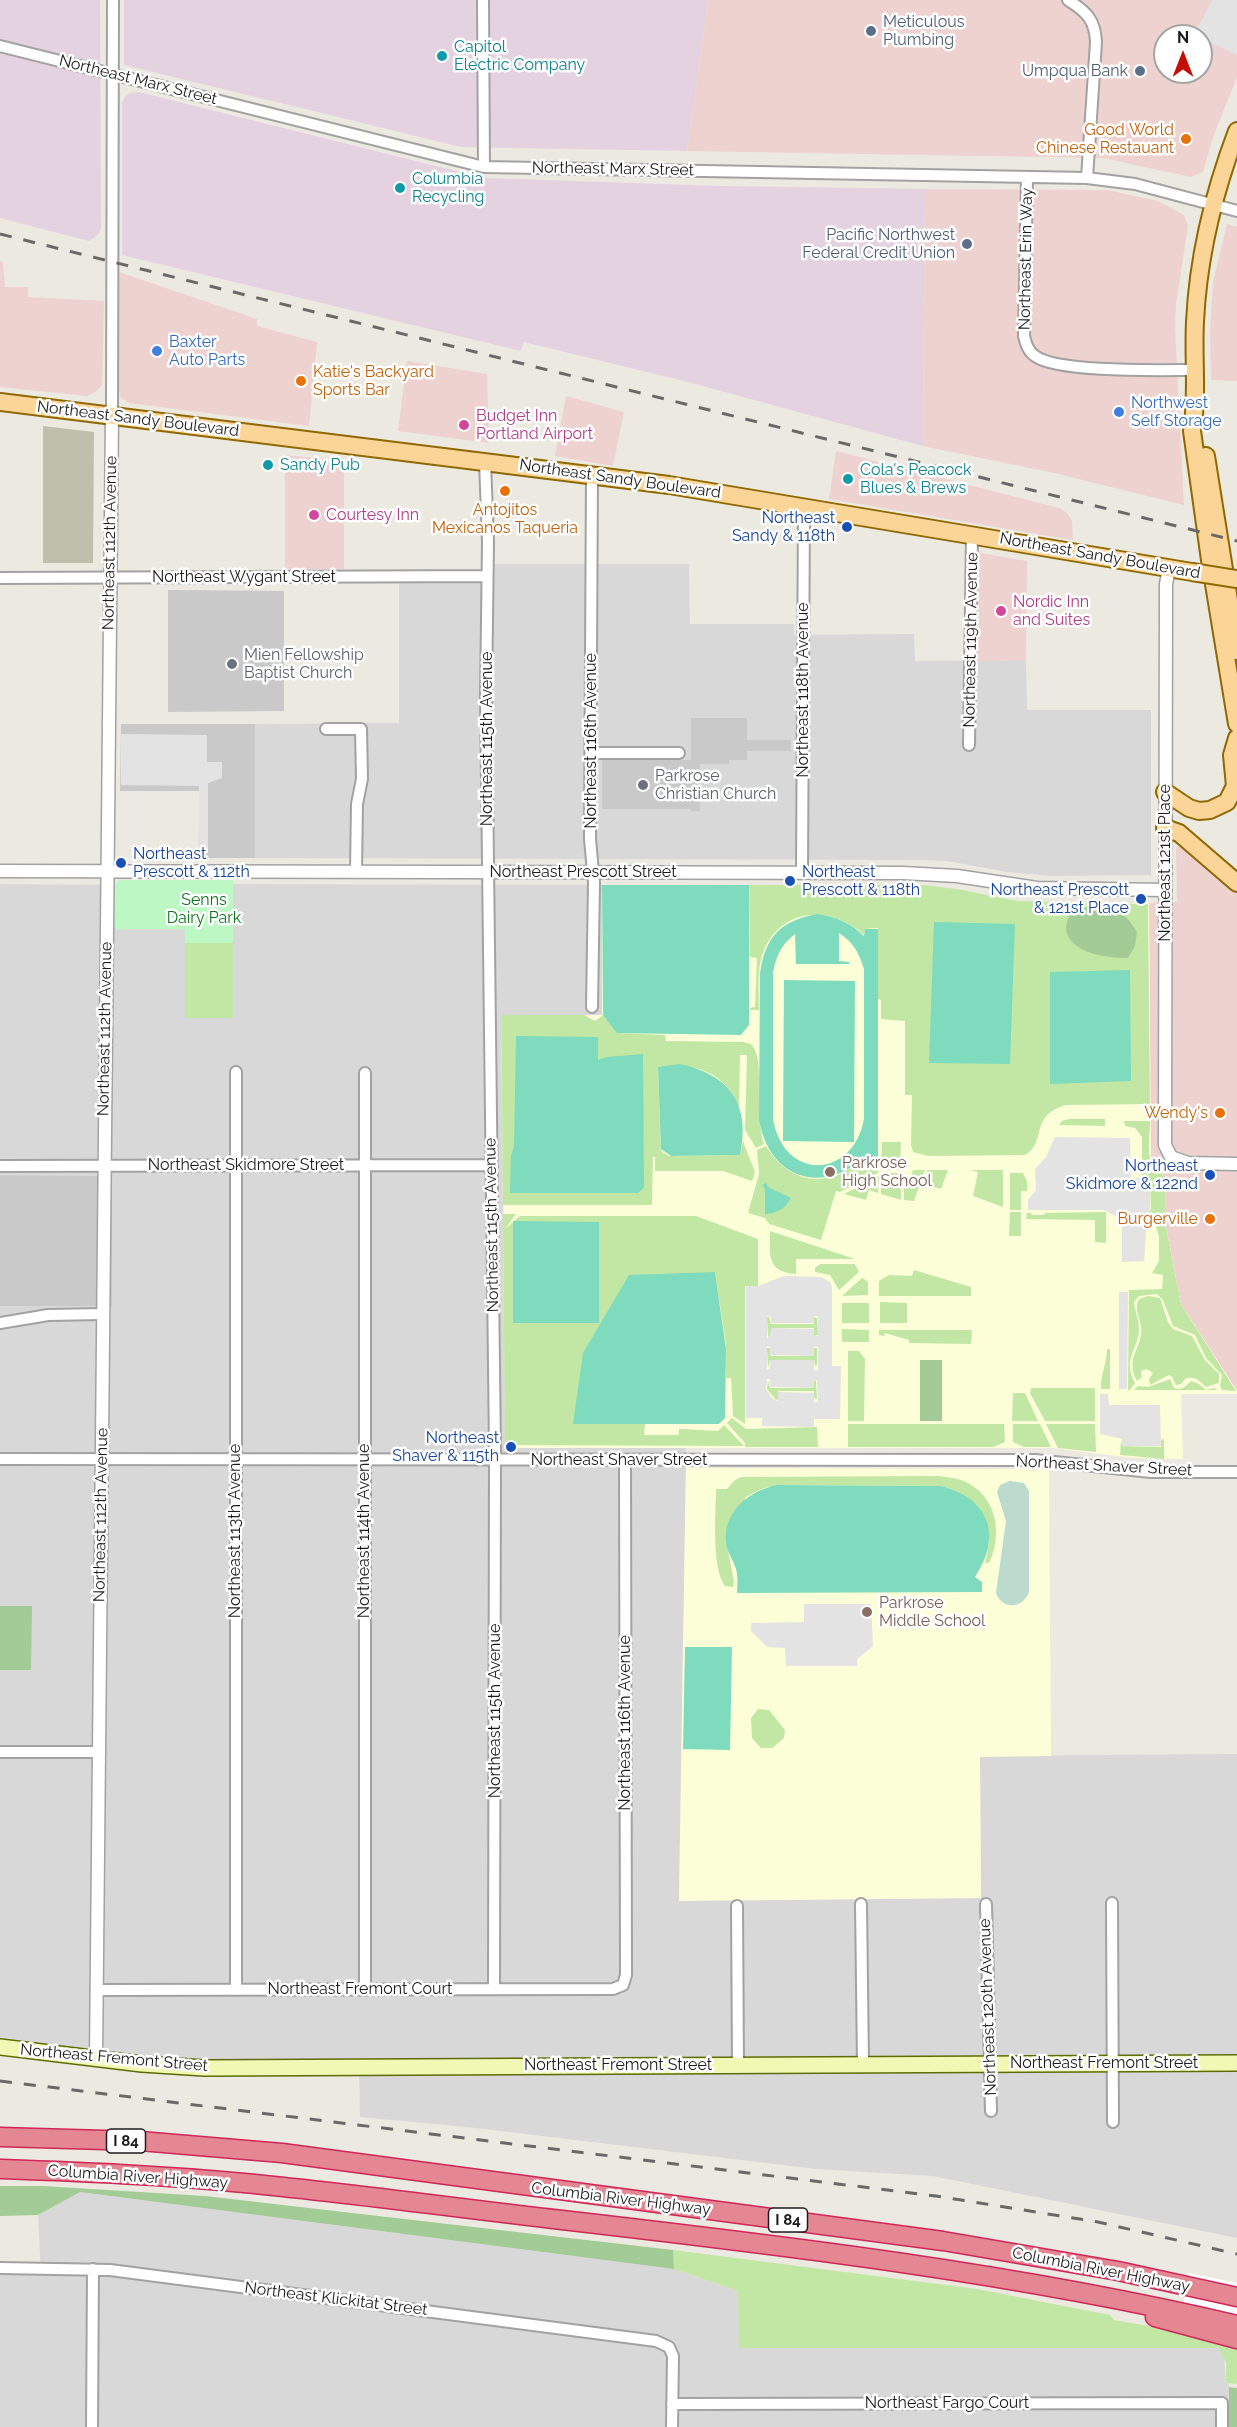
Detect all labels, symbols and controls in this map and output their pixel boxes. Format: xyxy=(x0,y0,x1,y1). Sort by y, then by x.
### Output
place label: Meticulous Plumbing xyxy=(883,12,964,50)
marker: Meticulous Plumbing xyxy=(864,24,878,38)
north arrow xyxy=(1153,24,1213,84)
text: N xyxy=(1177,28,1189,47)
place label: Capitol Electric Company xyxy=(454,37,585,75)
marker: Capitol Electric Company xyxy=(435,49,449,63)
street label: Northeast Marx Street xyxy=(57,51,219,109)
place label: Umpqua Bank xyxy=(1022,61,1128,81)
marker: Umpqua Bank xyxy=(1133,64,1147,78)
place label: Good World Chinese Restauant xyxy=(1036,120,1174,158)
marker: Good World Chinese Restauant xyxy=(1179,132,1193,146)
street label: Northeast Marx Street xyxy=(532,158,694,180)
place label: Columbia Recycling xyxy=(412,169,484,207)
marker: Columbia Recycling xyxy=(393,181,407,195)
street label: Northeast Erin Way xyxy=(1015,188,1037,330)
place label: Pacific Northwest Federal Credit Union xyxy=(802,225,955,263)
marker: Pacific Northwest Federal Credit Union xyxy=(960,237,974,251)
place label: Baxter Auto Parts xyxy=(169,332,245,370)
marker: Baxter Auto Parts xyxy=(150,344,164,358)
place label: Katie's Backyard Sports Bar xyxy=(313,362,434,400)
marker: Katie's Backyard Sports Bar xyxy=(294,374,308,388)
place label: Northwest Self Storage xyxy=(1131,393,1222,431)
street label: Northeast Sandy Boulevard xyxy=(36,397,240,441)
marker: Northwest Self Storage xyxy=(1112,405,1126,419)
place label: Budget Inn Portland Airport xyxy=(476,406,593,444)
marker: Budget Inn Portland Airport xyxy=(457,418,471,432)
place label: Sandy Pub xyxy=(280,455,360,475)
street label: Northeast Sandy Boulevard xyxy=(518,455,722,503)
street label: Northeast 112th Avenue xyxy=(99,456,121,630)
marker: Sandy Pub xyxy=(261,458,275,472)
place label: Cola's Peacock Blues & Brews xyxy=(860,460,972,498)
marker: Cola's Peacock Blues & Brews xyxy=(841,472,855,486)
marker: Antojitos Mexicanos Taqueria xyxy=(498,484,512,498)
place label: Antojitos Mexicanos Taqueria xyxy=(432,500,578,538)
place label: Courtesy Inn xyxy=(326,505,419,525)
marker: Courtesy Inn xyxy=(307,508,321,522)
place label: Northeast Sandy & 118th xyxy=(732,508,835,546)
marker: Northeast Sandy & 118th xyxy=(840,520,854,534)
street label: Northeast Sandy Boulevard xyxy=(998,529,1202,583)
street label: Northeast 119th Avenue xyxy=(960,552,982,728)
street label: Northeast Wygant Street xyxy=(152,567,336,587)
place label: Nordic Inn and Suites xyxy=(1013,592,1090,630)
street label: Northeast 118th Avenue xyxy=(793,602,813,778)
marker: Nordic Inn and Suites xyxy=(994,604,1008,618)
place label: Mien Fellowship Baptist Church xyxy=(244,645,364,683)
street label: Northeast 115th Avenue xyxy=(477,652,497,826)
street label: Northeast 116th Avenue xyxy=(581,653,601,829)
marker: Mien Fellowship Baptist Church xyxy=(225,657,239,671)
place label: Parkrose Christian Church xyxy=(655,766,776,804)
marker: Parkrose Christian Church xyxy=(636,778,650,792)
street label: Northeast 121st Place xyxy=(1155,784,1175,942)
place label: Northeast Prescott & 112th xyxy=(133,844,250,882)
marker: Northeast Prescott & 112th xyxy=(114,856,128,870)
street label: Northeast Prescott Street xyxy=(489,862,677,882)
place label: Northeast Prescott & 118th xyxy=(802,862,920,900)
marker: Northeast Prescott & 118th xyxy=(783,874,797,888)
place label: Northeast Prescott & 121st Place xyxy=(990,880,1129,918)
park label: Senns Dairy Park xyxy=(167,890,241,928)
marker: Northeast Prescott & 121st Place xyxy=(1134,892,1148,906)
street label: Northeast 112th Avenue xyxy=(94,942,116,1116)
place label: Wendy's xyxy=(1144,1103,1208,1123)
marker: Wendy's xyxy=(1213,1106,1227,1120)
street label: Northeast 115th Avenue xyxy=(481,1138,503,1312)
place label: Parkrose High School xyxy=(842,1153,932,1191)
street label: Northeast Skidmore Street xyxy=(148,1155,344,1175)
place label: Northeast Skidmore & 122nd xyxy=(1066,1156,1198,1194)
marker: Parkrose High School xyxy=(823,1165,837,1179)
marker: Northeast Skidmore & 122nd xyxy=(1203,1168,1217,1182)
place label: Burgerville xyxy=(1117,1209,1198,1229)
marker: Burgerville xyxy=(1203,1212,1217,1226)
street label: Northeast 112th Avenue xyxy=(90,1428,112,1602)
place label: Northeast Shaver & 115th xyxy=(392,1428,499,1466)
marker: Northeast Shaver & 115th xyxy=(504,1440,518,1454)
street label: Northeast 113th Avenue xyxy=(225,1444,245,1618)
street label: Northeast 114th Avenue xyxy=(354,1444,374,1618)
street label: Northeast Shaver Street xyxy=(531,1450,707,1470)
street label: Northeast Shaver Street xyxy=(1015,1452,1193,1480)
place label: Parkrose Middle School xyxy=(879,1593,985,1631)
marker: Parkrose Middle School xyxy=(860,1605,874,1619)
street label: Northeast 115th Avenue xyxy=(485,1624,505,1798)
street label: Northeast 116th Avenue xyxy=(615,1635,635,1811)
street label: Northeast 120th Avenue xyxy=(975,1918,1001,2096)
street label: Northeast Fremont Court xyxy=(268,1979,452,1999)
street label: Northeast Fremont Street xyxy=(19,2040,209,2076)
street label: Northeast Fremont Street xyxy=(1010,2053,1198,2073)
street label: Northeast Fremont Street xyxy=(524,2055,712,2075)
road number: I 84 xyxy=(106,2129,146,2153)
street label: Columbia River Highway xyxy=(47,2161,229,2193)
street label: Columbia River Highway xyxy=(530,2178,712,2220)
road number: I 84 xyxy=(768,2208,808,2232)
street label: Columbia River Highway xyxy=(1010,2243,1192,2297)
street label: Northeast Klickitat Street xyxy=(244,2278,428,2320)
street label: Northeast Fargo Court xyxy=(865,2393,1029,2413)

